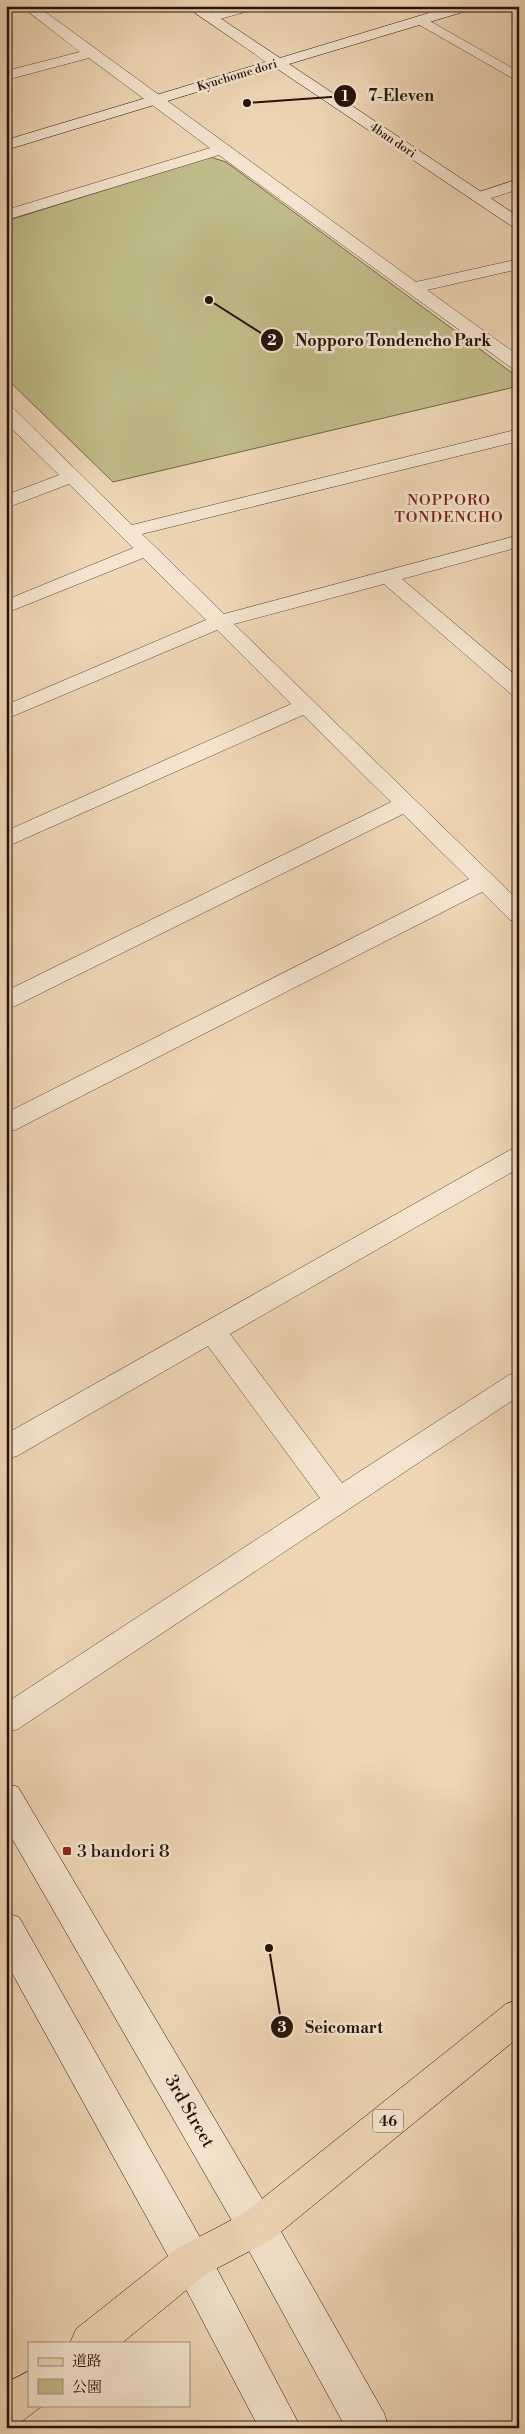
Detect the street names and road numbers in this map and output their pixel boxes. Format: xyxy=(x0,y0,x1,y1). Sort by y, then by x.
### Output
street label: Kyuchome dori xyxy=(195,56,279,95)
street label: 4ban dori xyxy=(367,119,419,161)
street label: 3rd Street xyxy=(160,2071,220,2152)
road number: 46 xyxy=(373,2110,403,2132)

